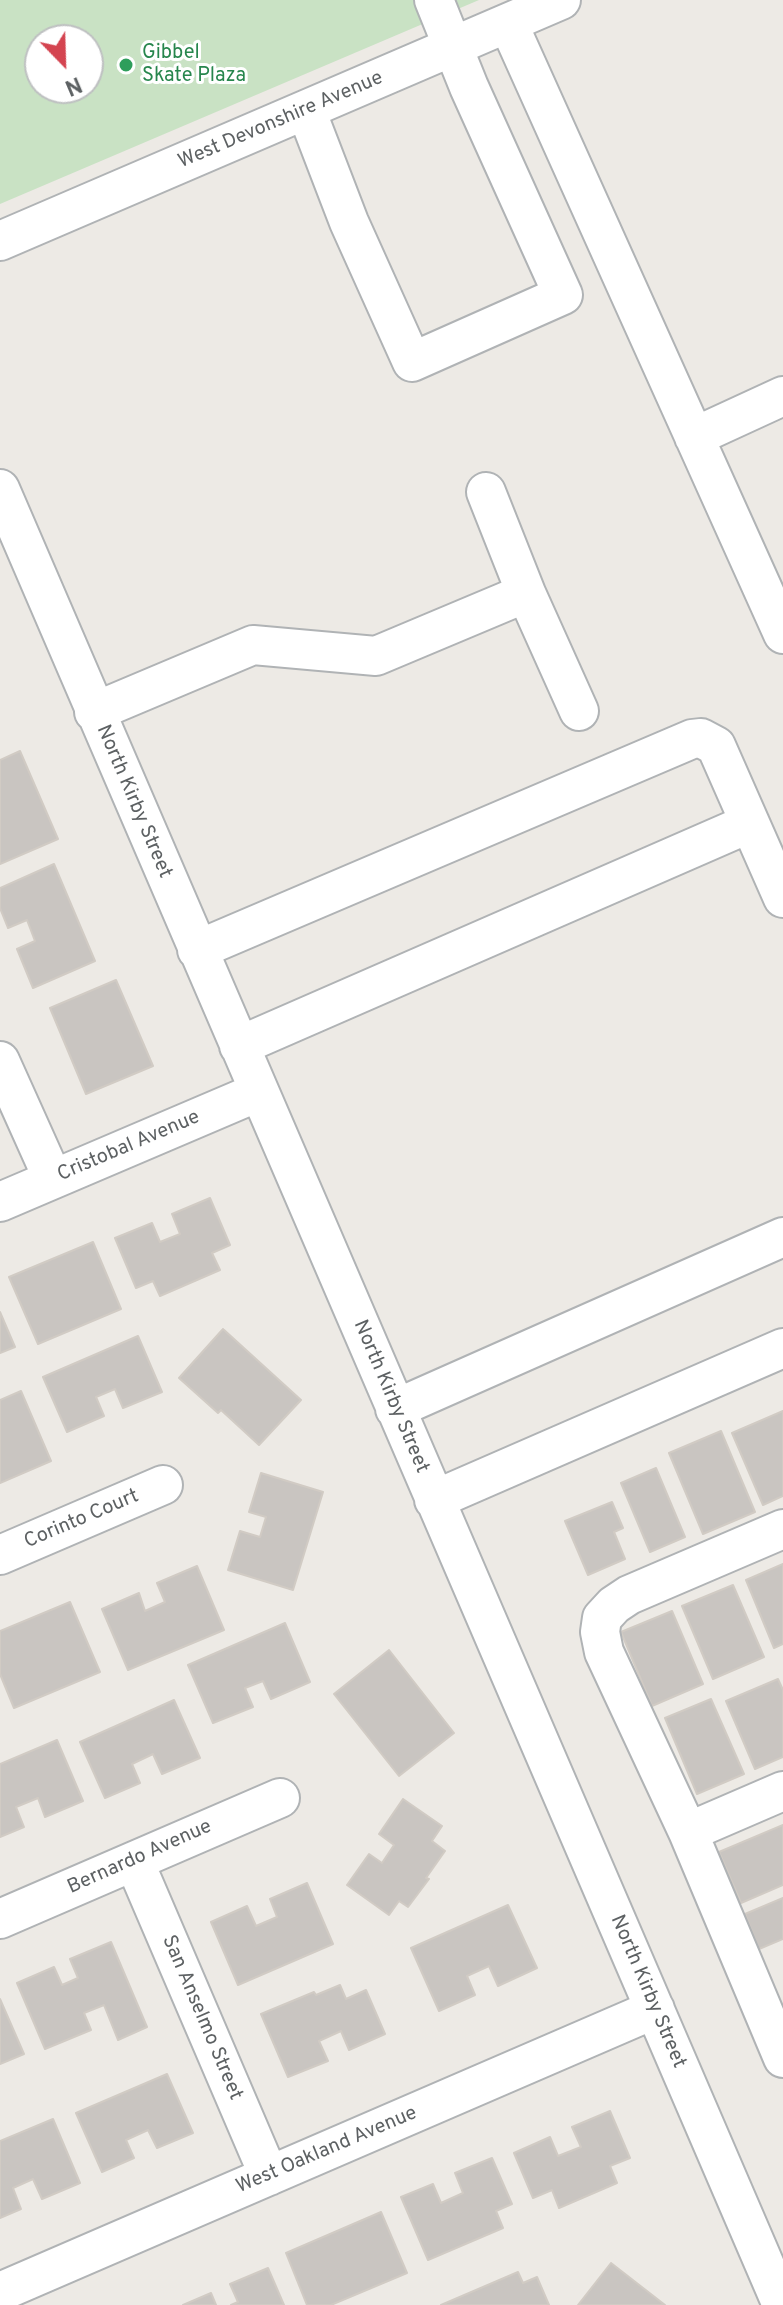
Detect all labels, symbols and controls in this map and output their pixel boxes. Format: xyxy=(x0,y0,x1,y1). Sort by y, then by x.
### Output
north arrow xyxy=(24,24,104,104)
place label: Gibbel Skate Plaza xyxy=(142,42,246,89)
marker: Gibbel Skate Plaza xyxy=(117,56,135,74)
street label: West Devonshire Avenue xyxy=(175,67,387,175)
text: N xyxy=(60,69,85,100)
street label: North Kirby Street xyxy=(90,722,176,882)
street label: Cristobal Avenue xyxy=(54,1106,204,1188)
street label: North Kirby Street xyxy=(347,1317,433,1477)
street label: Corinto Court xyxy=(21,1485,143,1555)
street label: Bernardo Avenue xyxy=(64,1815,216,1901)
street label: North Kirby Street xyxy=(604,1912,690,2072)
street label: San Anselmo Street xyxy=(155,1932,247,2104)
street label: West Oakland Avenue xyxy=(233,2102,421,2200)

